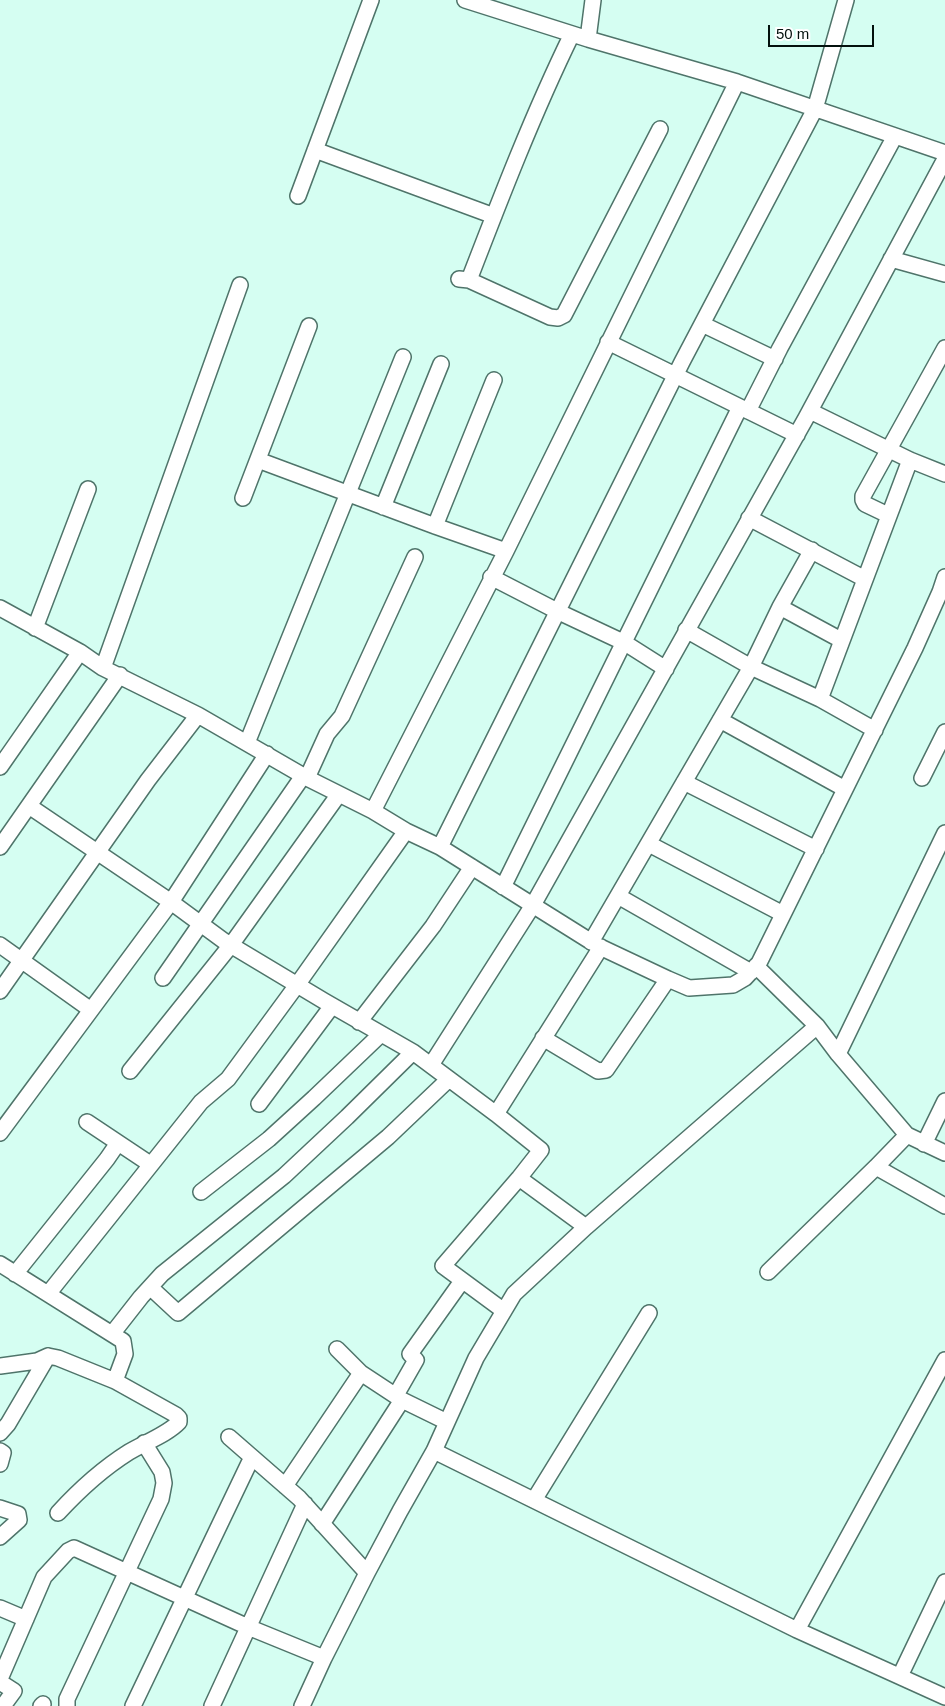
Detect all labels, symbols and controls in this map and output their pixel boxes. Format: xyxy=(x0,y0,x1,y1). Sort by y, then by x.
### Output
scale bar xyxy=(770,15,876,47)
text: 50 m xyxy=(776,25,809,42)

